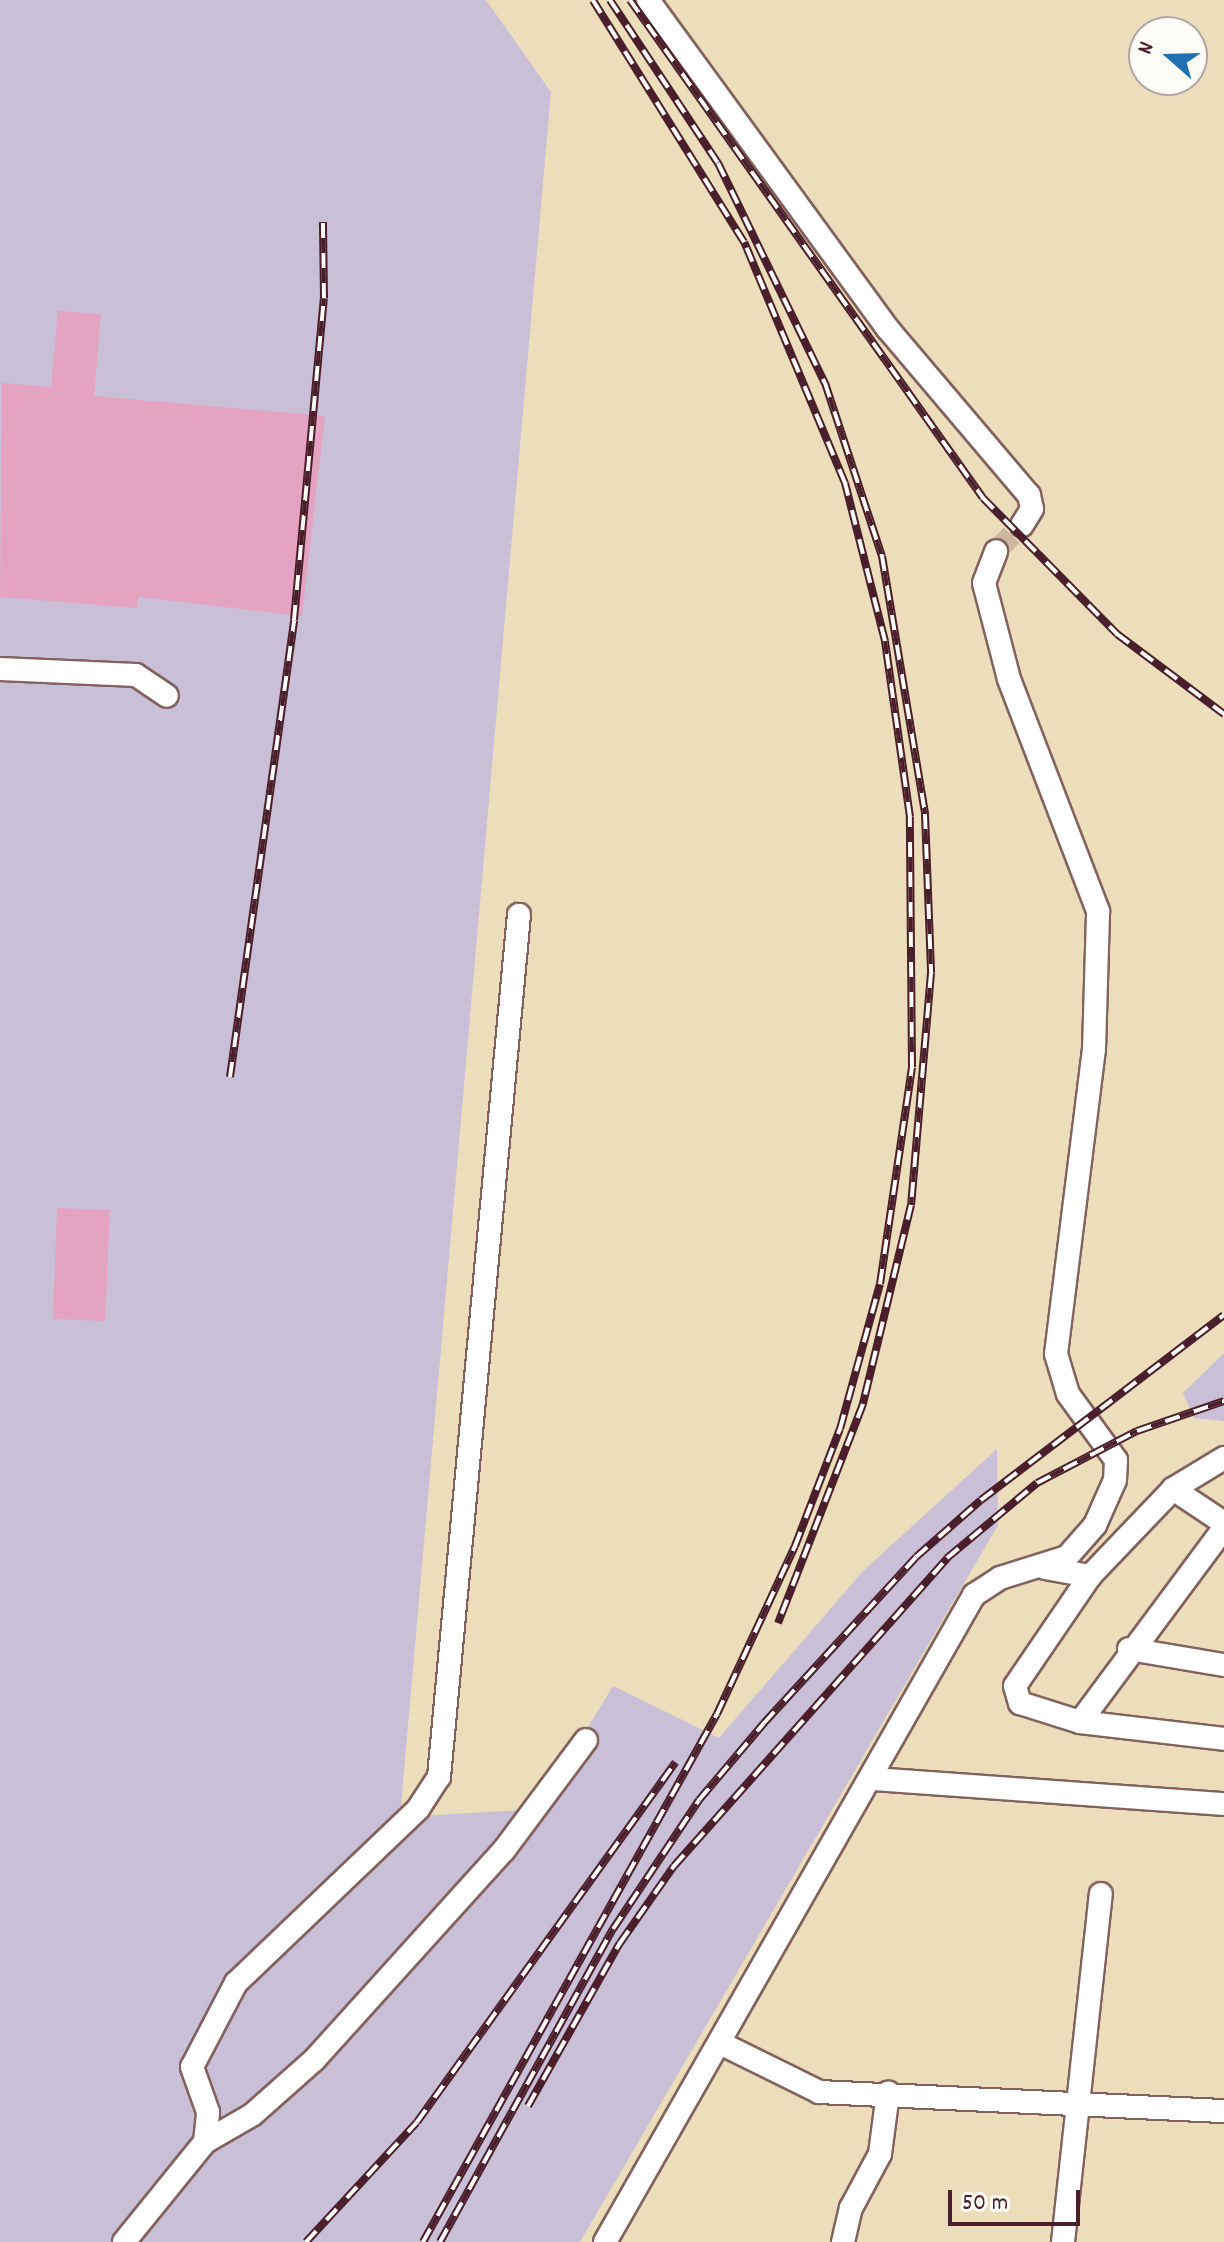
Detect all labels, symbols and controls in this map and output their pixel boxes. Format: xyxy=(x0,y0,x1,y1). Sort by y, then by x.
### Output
north arrow xyxy=(1128,16,1208,96)
text: N xyxy=(1130,38,1163,59)
scale bar xyxy=(952,2174,1084,2224)
text: 50 m xyxy=(962,2187,1008,2221)

